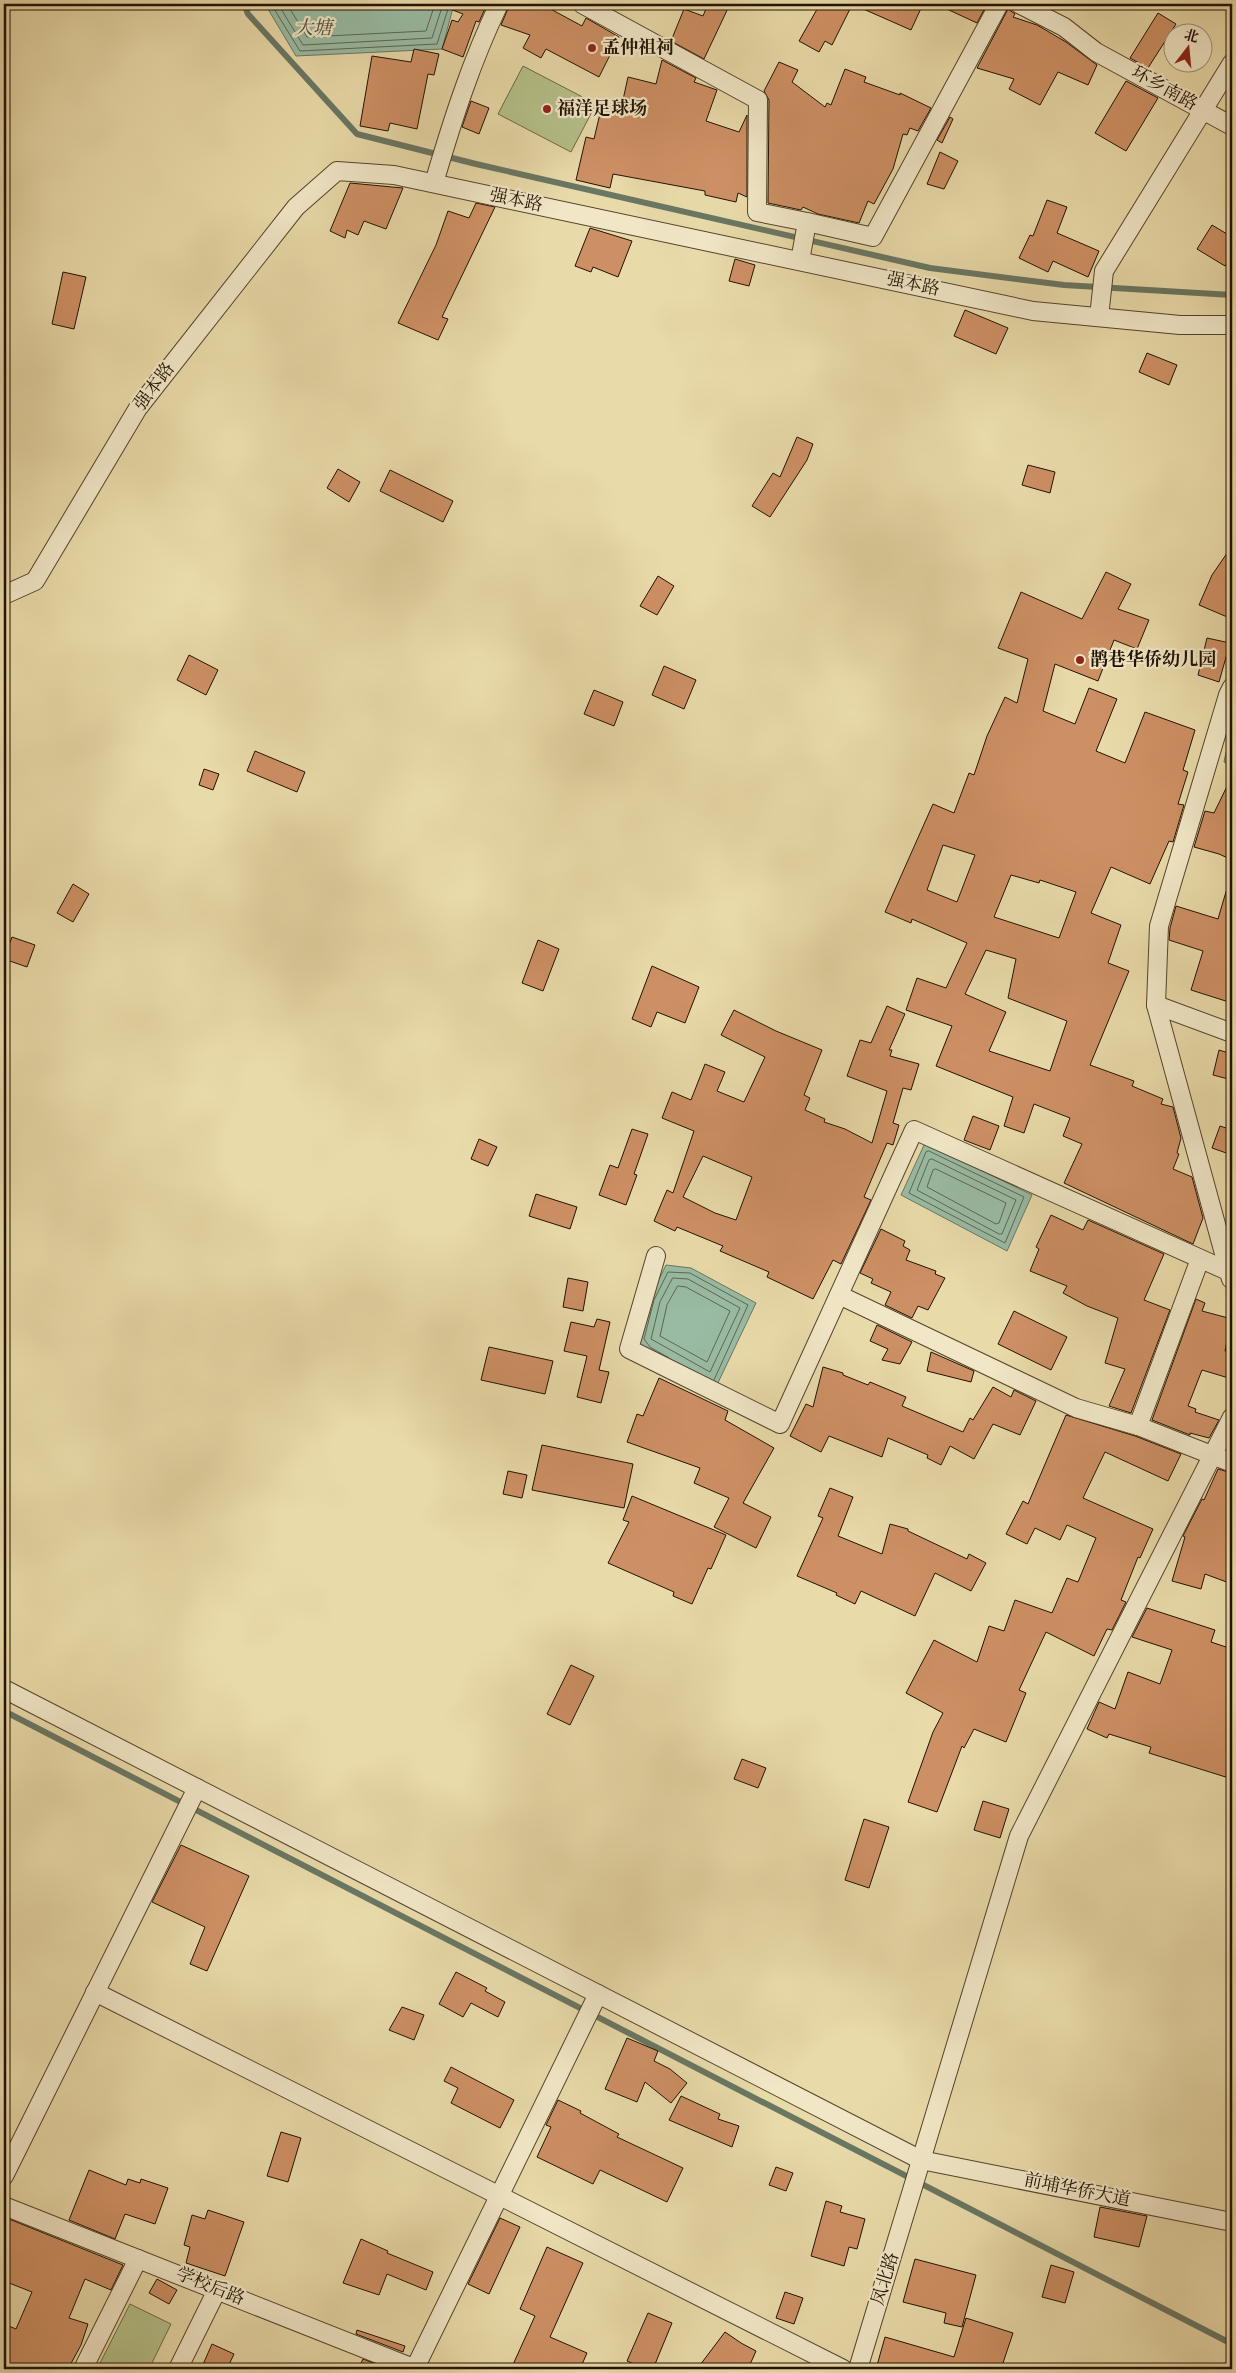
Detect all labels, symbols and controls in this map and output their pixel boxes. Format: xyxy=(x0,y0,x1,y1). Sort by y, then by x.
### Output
water label: 大塘 xyxy=(294,16,335,42)
north arrow xyxy=(1164,22,1214,72)
text: 北 xyxy=(1182,26,1201,48)
place label: 孟仲祖祠 xyxy=(602,36,674,61)
marker: 孟仲祖祠 xyxy=(586,42,598,54)
street label: 环乡南路 xyxy=(1126,61,1202,117)
place label: 福洋足球场 xyxy=(557,97,647,122)
marker: 福洋足球场 xyxy=(541,103,553,115)
street label: 强本路 xyxy=(487,183,545,219)
street label: 强本路 xyxy=(884,267,942,303)
street label: 强本路 xyxy=(129,358,181,416)
place label: 鹊巷华侨幼儿园 xyxy=(1090,648,1216,673)
marker: 鹊巷华侨幼儿园 xyxy=(1074,654,1086,666)
street label: 前埔华侨大道 xyxy=(1022,2168,1132,2214)
street label: 凤北路 xyxy=(866,2250,906,2308)
street label: 学校后路 xyxy=(172,2262,248,2312)

